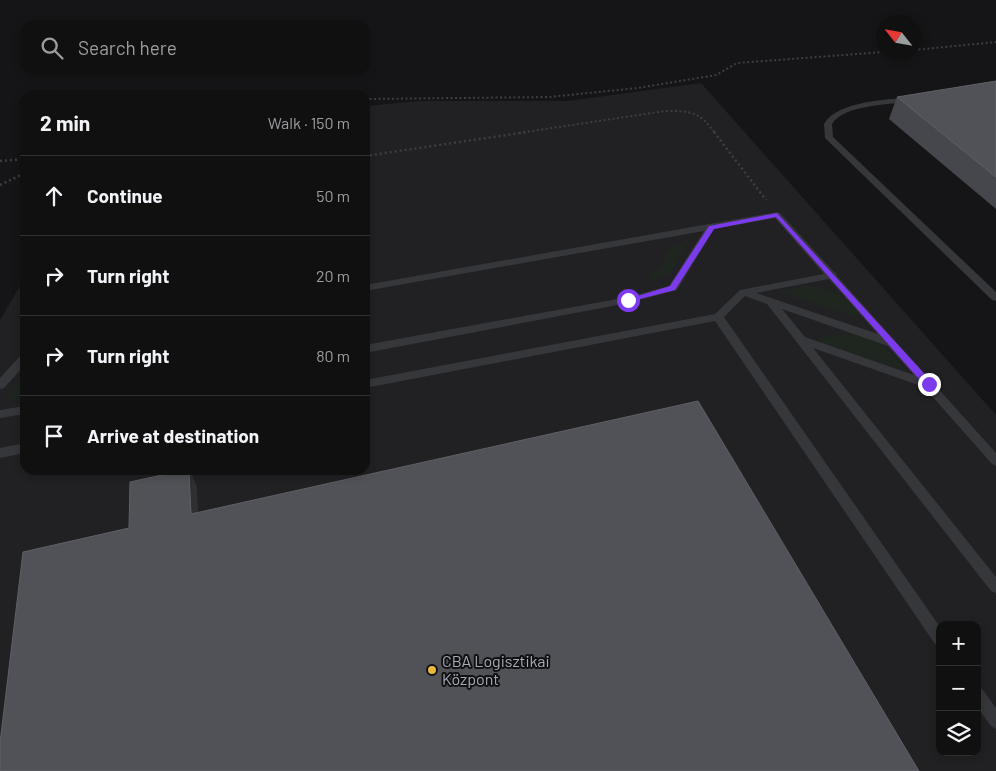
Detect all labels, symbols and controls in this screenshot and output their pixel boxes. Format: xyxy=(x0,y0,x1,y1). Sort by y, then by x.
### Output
north arrow xyxy=(876,15,921,60)
search box xyxy=(20,20,370,75)
icon: search xyxy=(38,34,66,62)
text: Search here xyxy=(78,36,177,59)
text: 2 min xyxy=(40,110,90,135)
text: Walk · 150 m xyxy=(268,113,350,132)
icon: ahead xyxy=(40,182,68,210)
text: Continue xyxy=(87,184,163,207)
text: 50 m xyxy=(316,186,350,205)
icon: right xyxy=(40,262,68,290)
text: Turn right xyxy=(87,264,169,287)
text: 20 m xyxy=(316,266,350,285)
route start xyxy=(617,289,640,312)
icon: right xyxy=(40,342,68,370)
text: Turn right xyxy=(87,344,169,367)
text: 80 m xyxy=(316,346,350,365)
route end xyxy=(918,373,941,396)
icon: arrive xyxy=(40,422,68,450)
text: Arrive at destination xyxy=(87,424,259,447)
map controls xyxy=(936,621,981,756)
button: + xyxy=(936,621,981,666)
place label: CBA Logisztikai Központ xyxy=(442,651,550,688)
marker: CBA Logisztikai Központ xyxy=(426,664,438,676)
button: − xyxy=(936,666,981,711)
button: layers xyxy=(936,711,981,756)

